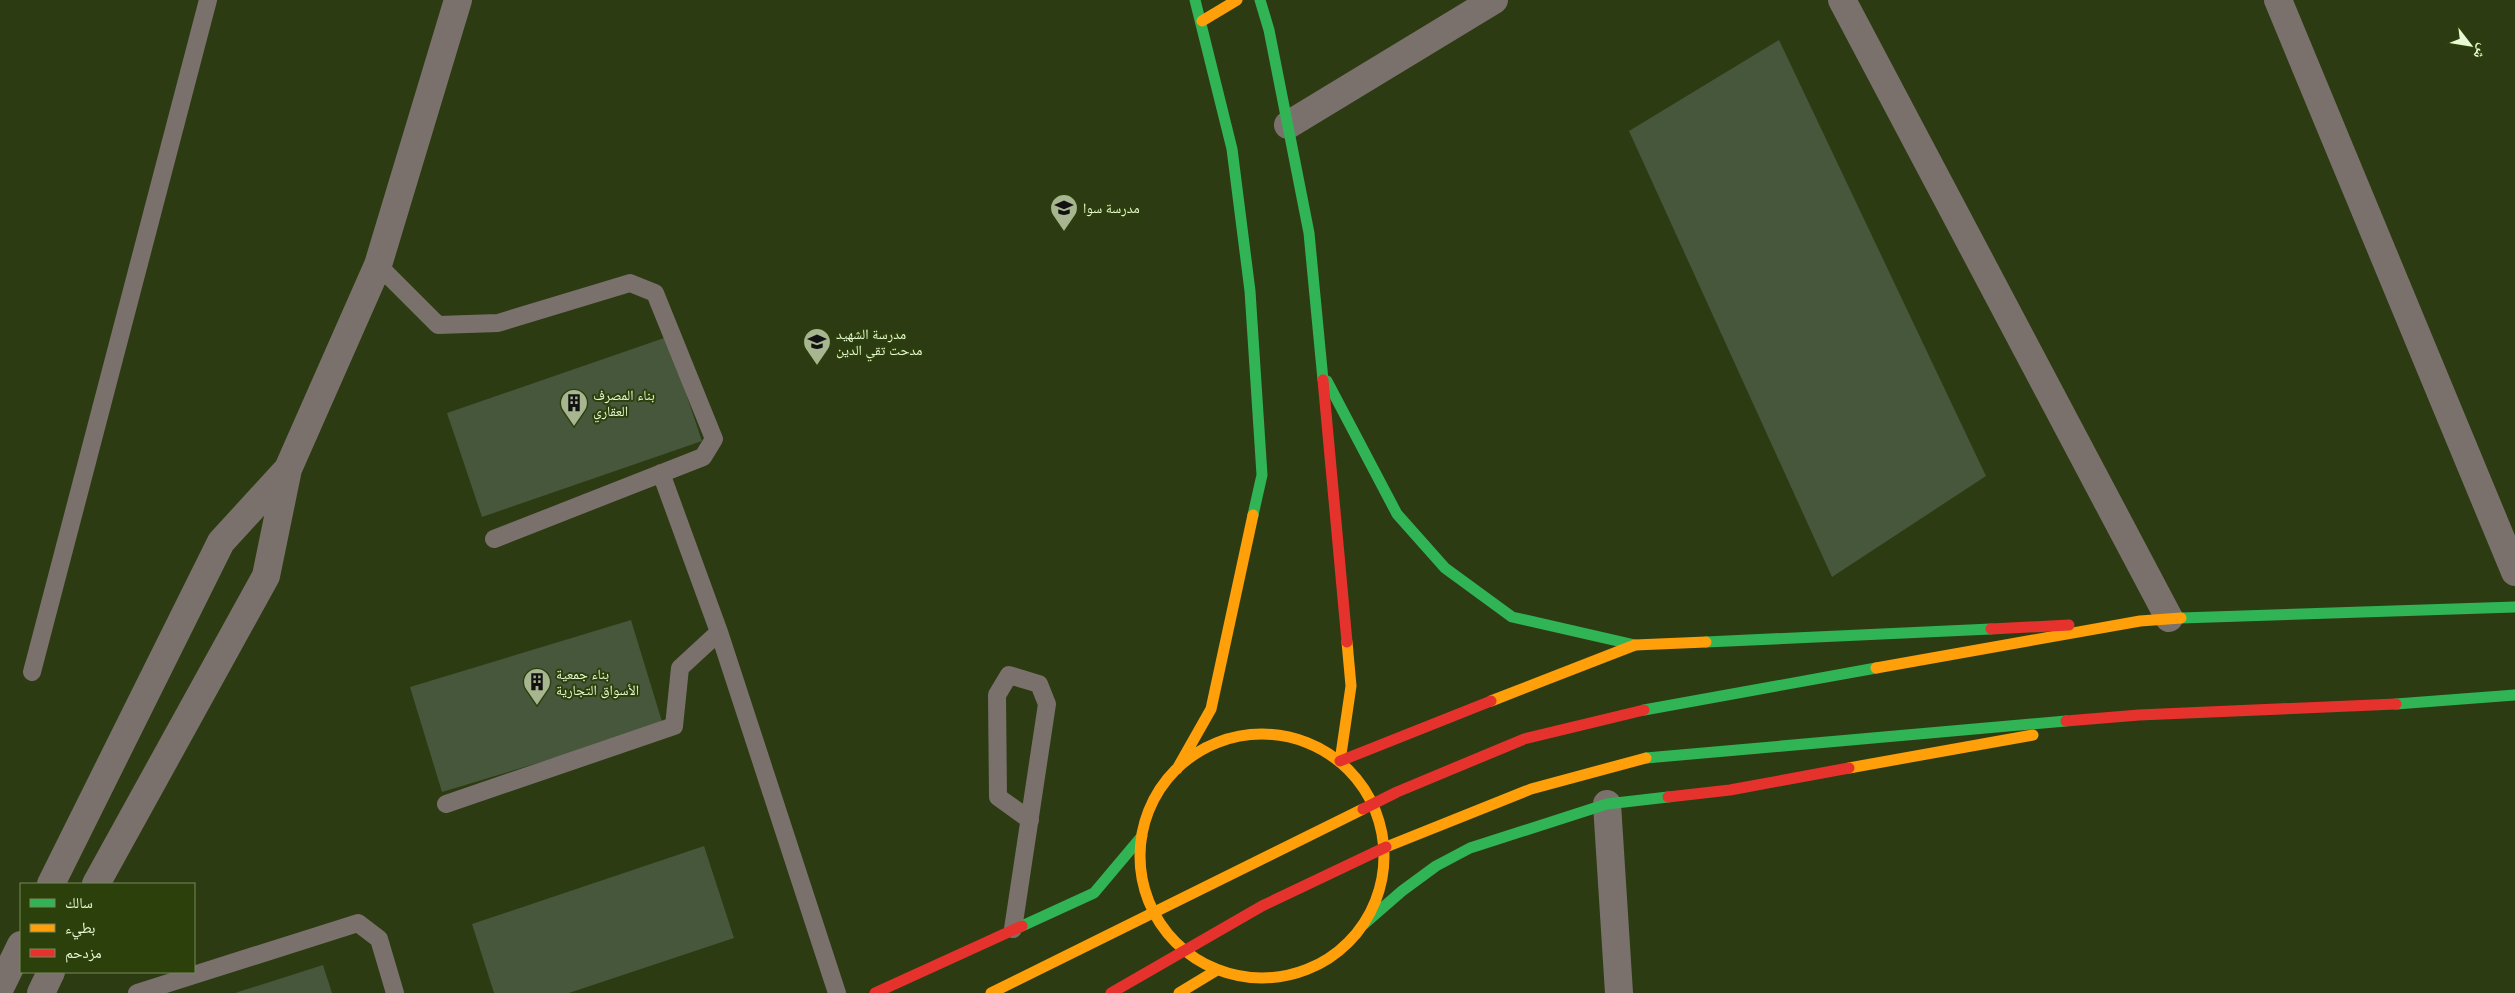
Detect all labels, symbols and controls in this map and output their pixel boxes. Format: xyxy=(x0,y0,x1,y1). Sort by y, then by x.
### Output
north arrow xyxy=(2445,20,2495,70)
text: ش xyxy=(2470,41,2494,63)
school or university icon: مدرسة سوا xyxy=(1049,193,1079,232)
place label: مدرسة سوا xyxy=(1083,198,1140,217)
place label: مدرسة الشهيد مدحت تقي الدين xyxy=(836,324,922,362)
school or university icon: مدرسة الشهيد مدحت تقي الدين xyxy=(802,327,832,366)
place label: بناء المصرف العقاري xyxy=(593,385,655,423)
building icon: بناء المصرف العقاري xyxy=(559,388,589,427)
place label: بناء جمعية الأسواق التجارية xyxy=(556,664,639,699)
building icon: بناء جمعية الأسواق التجارية xyxy=(522,667,552,706)
legend xyxy=(20,883,195,973)
text: سالك xyxy=(65,892,93,912)
text: بطيء xyxy=(65,917,95,940)
text: مزدحم xyxy=(65,942,102,963)

